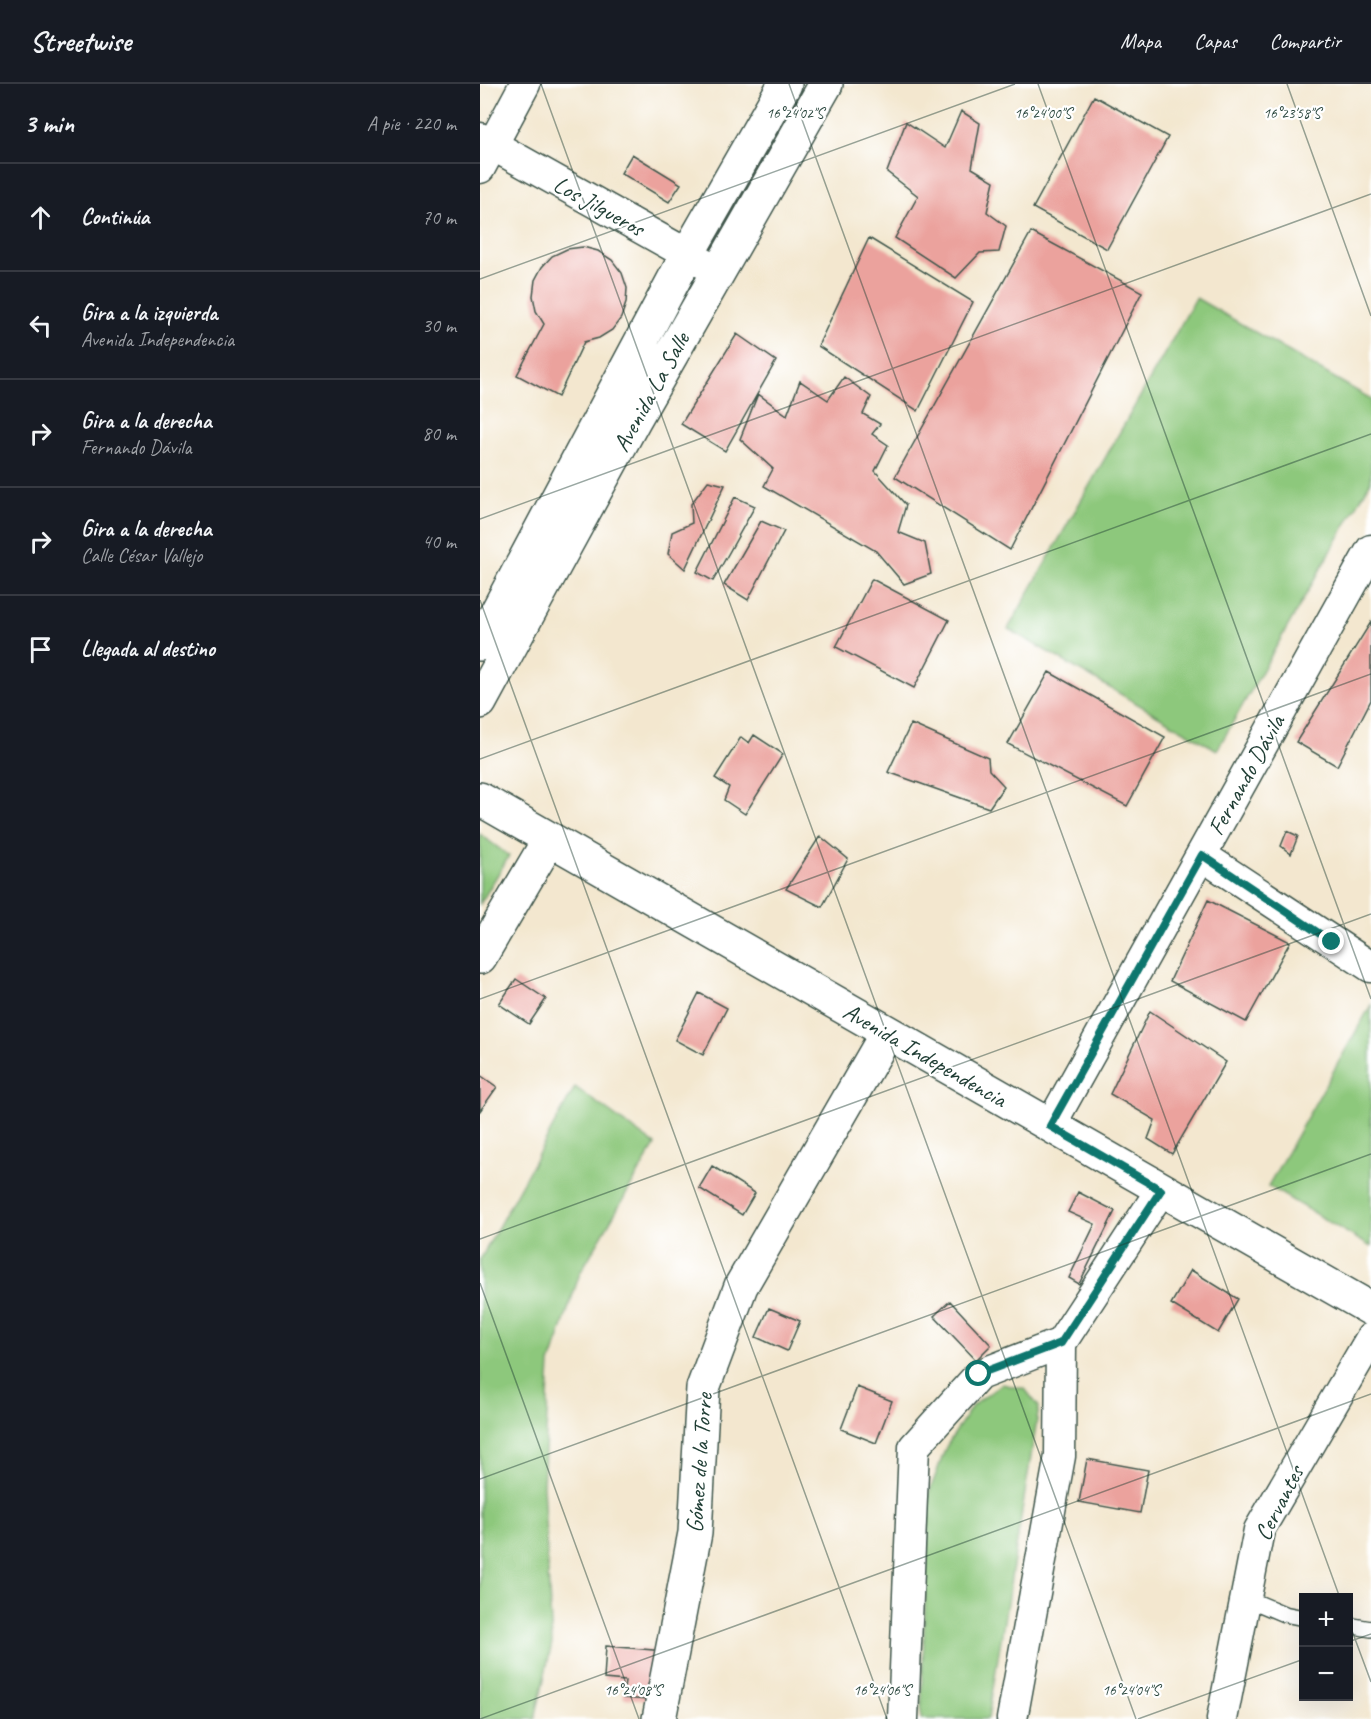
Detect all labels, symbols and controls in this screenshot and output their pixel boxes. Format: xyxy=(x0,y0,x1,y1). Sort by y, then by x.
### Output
text: Streetwise xyxy=(30,24,131,59)
text: Mapa xyxy=(1120,28,1161,54)
text: Capas xyxy=(1194,28,1237,54)
text: Compartir xyxy=(1270,28,1341,54)
text: 16°24'02"S xyxy=(766,104,826,123)
text: 16°24'00"S xyxy=(1014,104,1074,123)
text: 16°23'58"S xyxy=(1263,104,1323,123)
text: 3 min xyxy=(24,107,74,140)
text: A pie · 220 m xyxy=(367,111,456,136)
street label: Los Jilgueros xyxy=(548,169,651,244)
icon: ahead xyxy=(24,201,57,234)
text: Continúa xyxy=(81,203,149,231)
text: 70 m xyxy=(422,205,456,230)
text: Gira a la izquierda xyxy=(81,299,218,327)
icon: left xyxy=(24,309,57,342)
text: 30 m xyxy=(422,313,456,338)
street label: Avenida La Salle xyxy=(606,325,697,457)
text: Avenida Independencia xyxy=(81,327,234,352)
text: Gira a la derecha xyxy=(81,407,212,435)
icon: right xyxy=(24,417,57,450)
text: 80 m xyxy=(422,421,456,446)
text: Fernando Dávila xyxy=(81,435,192,460)
text: Gira a la derecha xyxy=(81,515,212,543)
icon: right xyxy=(24,525,57,558)
text: 40 m xyxy=(422,529,456,554)
text: Calle César Vallejo xyxy=(81,543,202,568)
icon: arrive xyxy=(24,633,57,666)
text: Llegada al destino xyxy=(81,635,215,663)
street label: Fernando Dávila xyxy=(1201,709,1292,840)
route end xyxy=(1318,928,1344,954)
street label: Avenida Independencia xyxy=(838,996,1013,1115)
route start xyxy=(965,1360,991,1386)
street label: Gómez de la Torre xyxy=(679,1390,719,1534)
street label: Cervantes xyxy=(1247,1459,1311,1545)
map controls xyxy=(1299,1593,1353,1701)
button: + xyxy=(1299,1593,1353,1647)
button: − xyxy=(1299,1647,1353,1701)
text: 16°24'08"S xyxy=(604,1681,664,1700)
text: 16°24'06"S xyxy=(853,1681,913,1700)
text: 16°24'04"S xyxy=(1102,1681,1162,1700)

